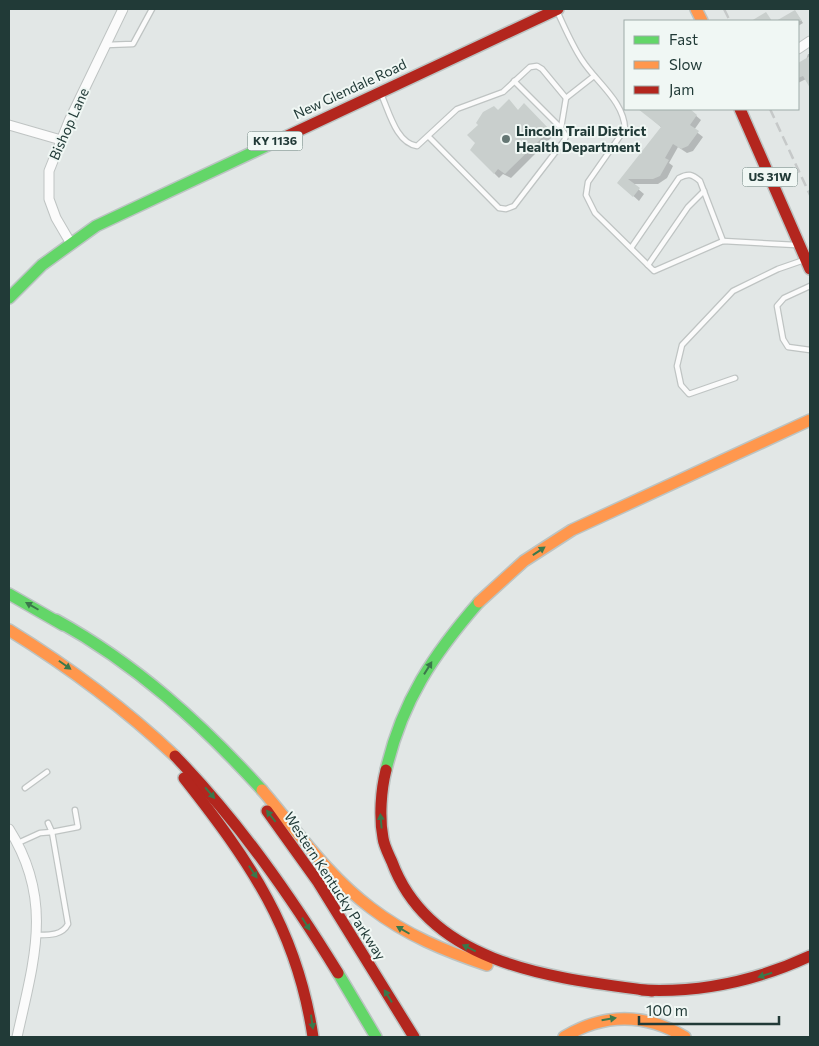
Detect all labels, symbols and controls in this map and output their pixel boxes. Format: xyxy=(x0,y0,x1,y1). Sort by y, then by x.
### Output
legend xyxy=(624,20,799,110)
text: Fast xyxy=(669,30,698,48)
street label: New Glendale Road xyxy=(291,55,409,122)
text: Slow xyxy=(669,55,702,73)
text: Jam xyxy=(669,80,694,98)
street label: Bishop Lane xyxy=(45,85,92,162)
place label: Lincoln Trail District Health Department xyxy=(516,122,646,155)
road number: KY 1136 xyxy=(248,132,302,150)
marker: Lincoln Trail District Health Department xyxy=(500,133,512,145)
road number: US 31W xyxy=(742,168,798,186)
one-way arrow xyxy=(532,546,545,556)
one-way arrow xyxy=(25,602,38,611)
one-way arrow xyxy=(58,660,72,670)
one-way arrow xyxy=(424,662,433,675)
one-way arrow xyxy=(204,786,216,798)
street label: Western Kentucky Parkway xyxy=(281,808,390,963)
one-way arrow xyxy=(265,810,276,823)
one-way arrow xyxy=(376,812,384,828)
one-way arrow xyxy=(248,866,258,879)
one-way arrow xyxy=(301,917,311,930)
one-way arrow xyxy=(397,925,410,934)
one-way arrow xyxy=(462,943,477,952)
one-way arrow xyxy=(758,971,773,979)
one-way arrow xyxy=(384,989,393,1002)
scale bar xyxy=(639,994,779,1026)
text: 100 m xyxy=(646,1001,688,1019)
one-way arrow xyxy=(308,1014,316,1030)
one-way arrow xyxy=(601,1015,617,1023)

